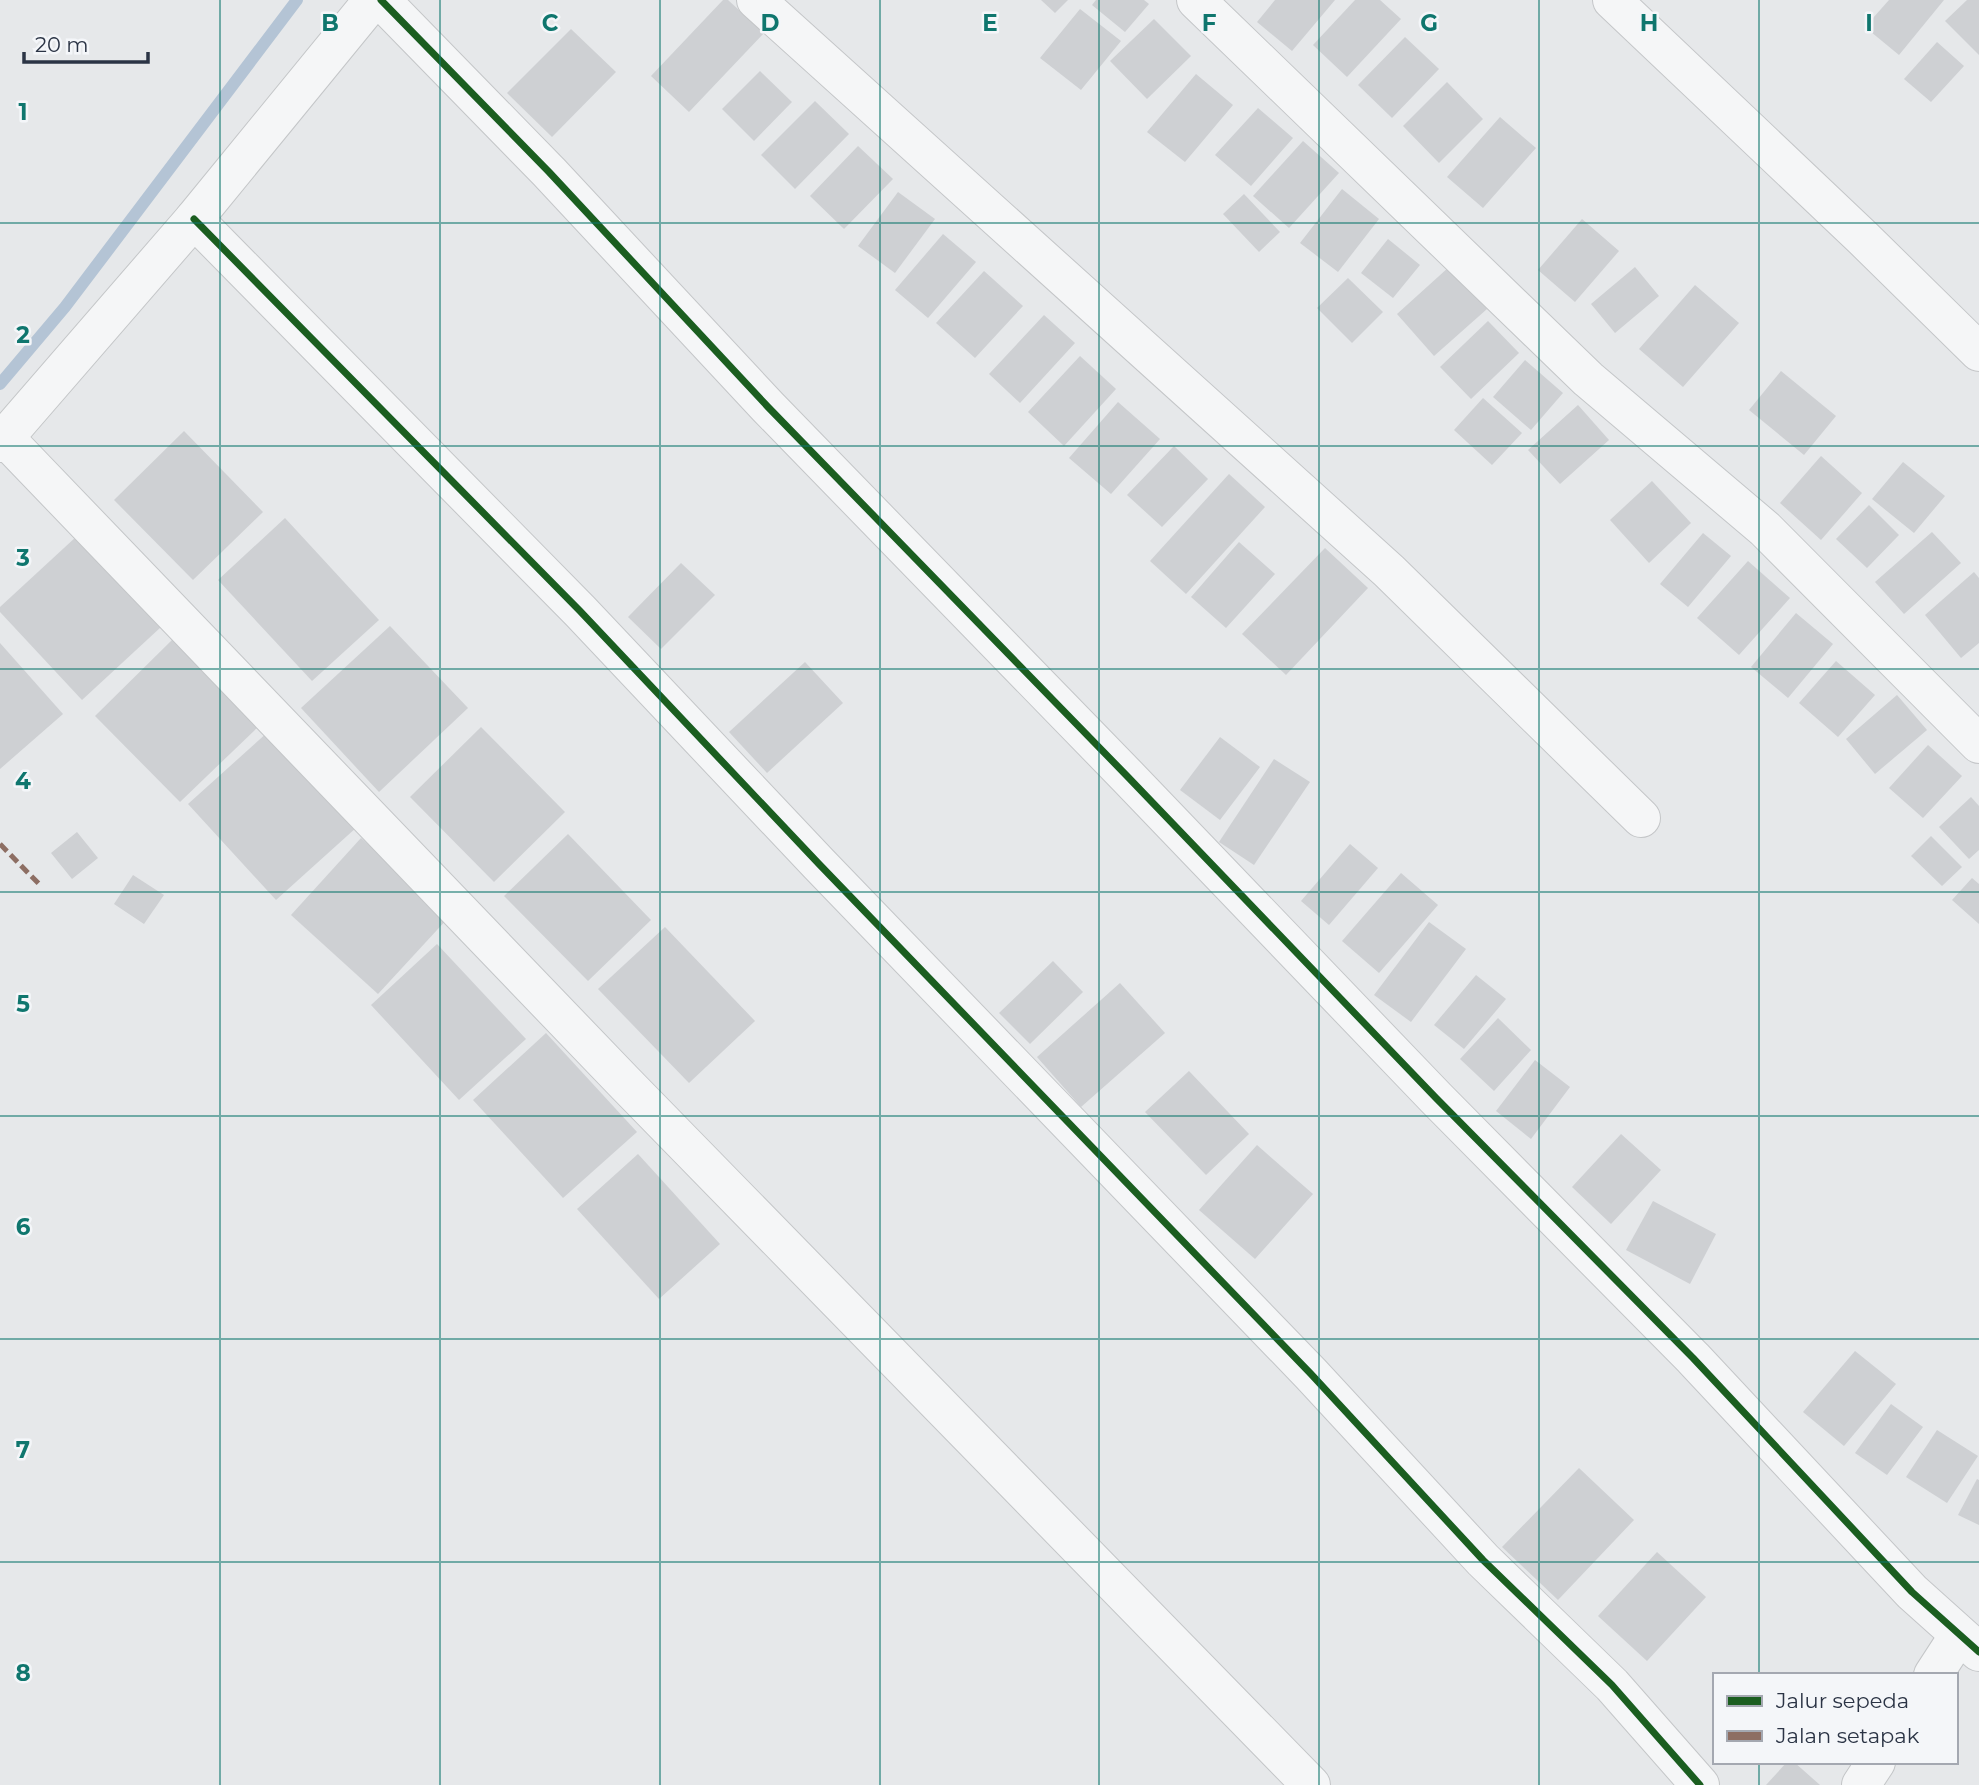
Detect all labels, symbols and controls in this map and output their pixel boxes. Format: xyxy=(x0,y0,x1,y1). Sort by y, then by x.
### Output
text: B xyxy=(321,9,339,37)
text: C xyxy=(542,9,559,37)
text: D xyxy=(761,9,780,37)
text: E xyxy=(982,9,998,37)
text: F xyxy=(1202,9,1217,37)
text: G xyxy=(1420,9,1438,37)
text: H xyxy=(1640,9,1658,37)
text: I xyxy=(1865,9,1873,37)
scale bar xyxy=(24,21,149,65)
text: 20 m xyxy=(35,32,89,57)
text: 1 xyxy=(18,98,28,126)
text: 2 xyxy=(16,321,30,349)
text: 3 xyxy=(15,544,30,572)
text: 4 xyxy=(15,767,31,795)
text: 5 xyxy=(16,990,30,1018)
text: 6 xyxy=(16,1213,31,1241)
text: 7 xyxy=(16,1436,30,1464)
text: 8 xyxy=(15,1659,31,1687)
legend xyxy=(1713,1673,1958,1764)
text: Jalur sepeda xyxy=(1775,1688,1909,1713)
text: Jalan setapak xyxy=(1775,1723,1920,1748)

